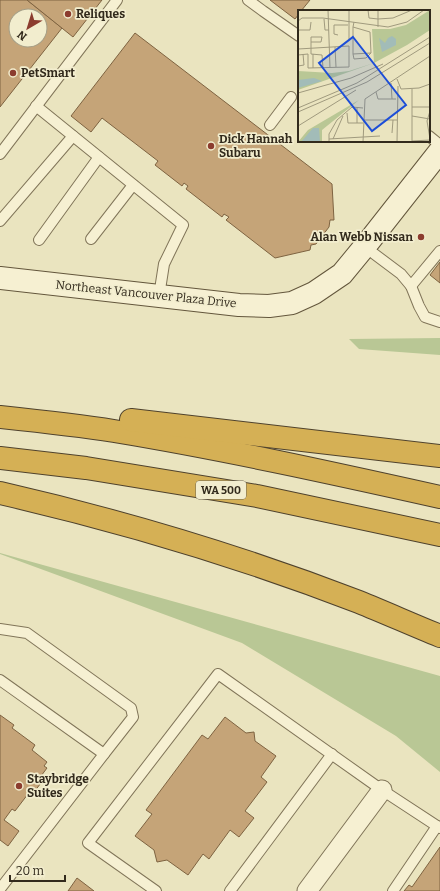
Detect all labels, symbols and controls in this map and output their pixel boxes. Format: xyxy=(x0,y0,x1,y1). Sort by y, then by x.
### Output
place label: Reliques xyxy=(76,7,125,21)
north arrow xyxy=(8,8,48,48)
marker: Reliques xyxy=(63,9,73,19)
inset map xyxy=(298,10,430,142)
text: N xyxy=(14,27,30,43)
place label: PetSmart xyxy=(21,66,75,80)
marker: PetSmart xyxy=(8,68,18,78)
place label: Dick Hannah Subaru xyxy=(219,132,293,160)
marker: Dick Hannah Subaru xyxy=(206,141,216,151)
place label: Alan Webb Nissan xyxy=(310,230,413,244)
marker: Alan Webb Nissan xyxy=(416,232,426,242)
street label: Northeast Vancouver Plaza Drive xyxy=(55,278,237,310)
road number: WA 500 xyxy=(196,481,246,499)
place label: Staybridge Suites xyxy=(27,772,89,800)
marker: Staybridge Suites xyxy=(14,781,24,791)
scale bar xyxy=(10,857,65,883)
text: 20 m xyxy=(16,864,45,878)

